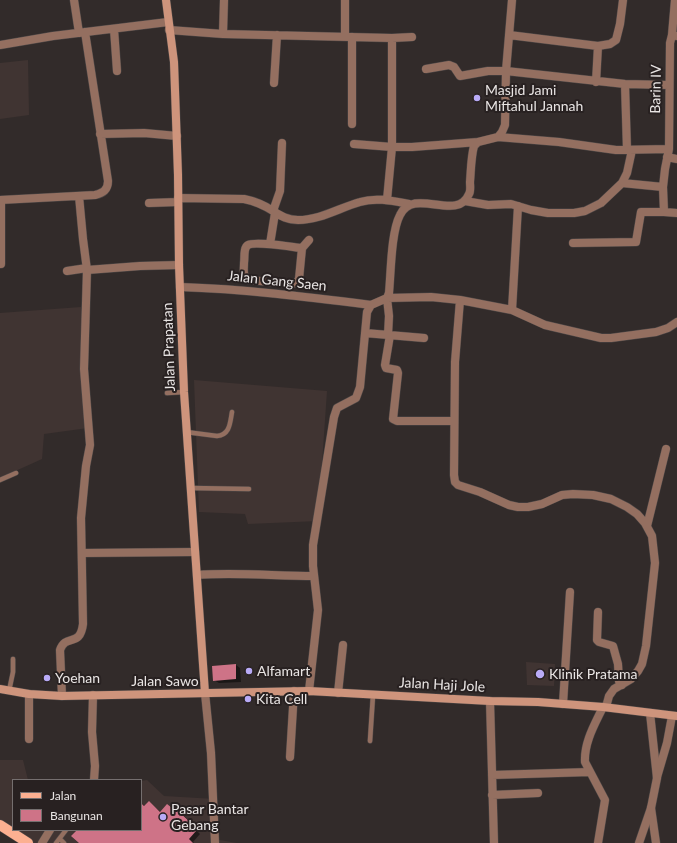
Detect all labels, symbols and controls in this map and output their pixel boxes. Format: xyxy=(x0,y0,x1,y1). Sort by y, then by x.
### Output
street label: Barin IV xyxy=(647,64,665,114)
place label: Masjid Jami Miftahul Jannah xyxy=(485,82,583,114)
marker: Masjid Jami Miftahul Jannah xyxy=(472,93,482,103)
street label: Jalan Gang Saen xyxy=(227,267,327,295)
street label: Jalan Prapatan xyxy=(159,302,179,392)
place label: Alfamart xyxy=(257,663,310,679)
marker: Alfamart xyxy=(244,666,254,676)
place label: Klinik Pratama xyxy=(549,666,637,682)
marker: Klinik Pratama xyxy=(534,668,546,680)
place label: Yoehan xyxy=(55,670,100,686)
marker: Yoehan xyxy=(42,673,52,683)
street label: Jalan Sawo xyxy=(131,673,199,689)
street label: Jalan Haji Jole xyxy=(398,674,486,696)
place label: Kita Cell xyxy=(256,691,307,707)
marker: Kita Cell xyxy=(243,694,253,704)
legend xyxy=(12,779,142,831)
text: Jalan xyxy=(50,788,76,803)
place label: Pasar Bantar Gebang xyxy=(171,801,249,834)
text: Bangunan xyxy=(50,808,103,823)
marker: Pasar Bantar Gebang xyxy=(158,812,168,822)

